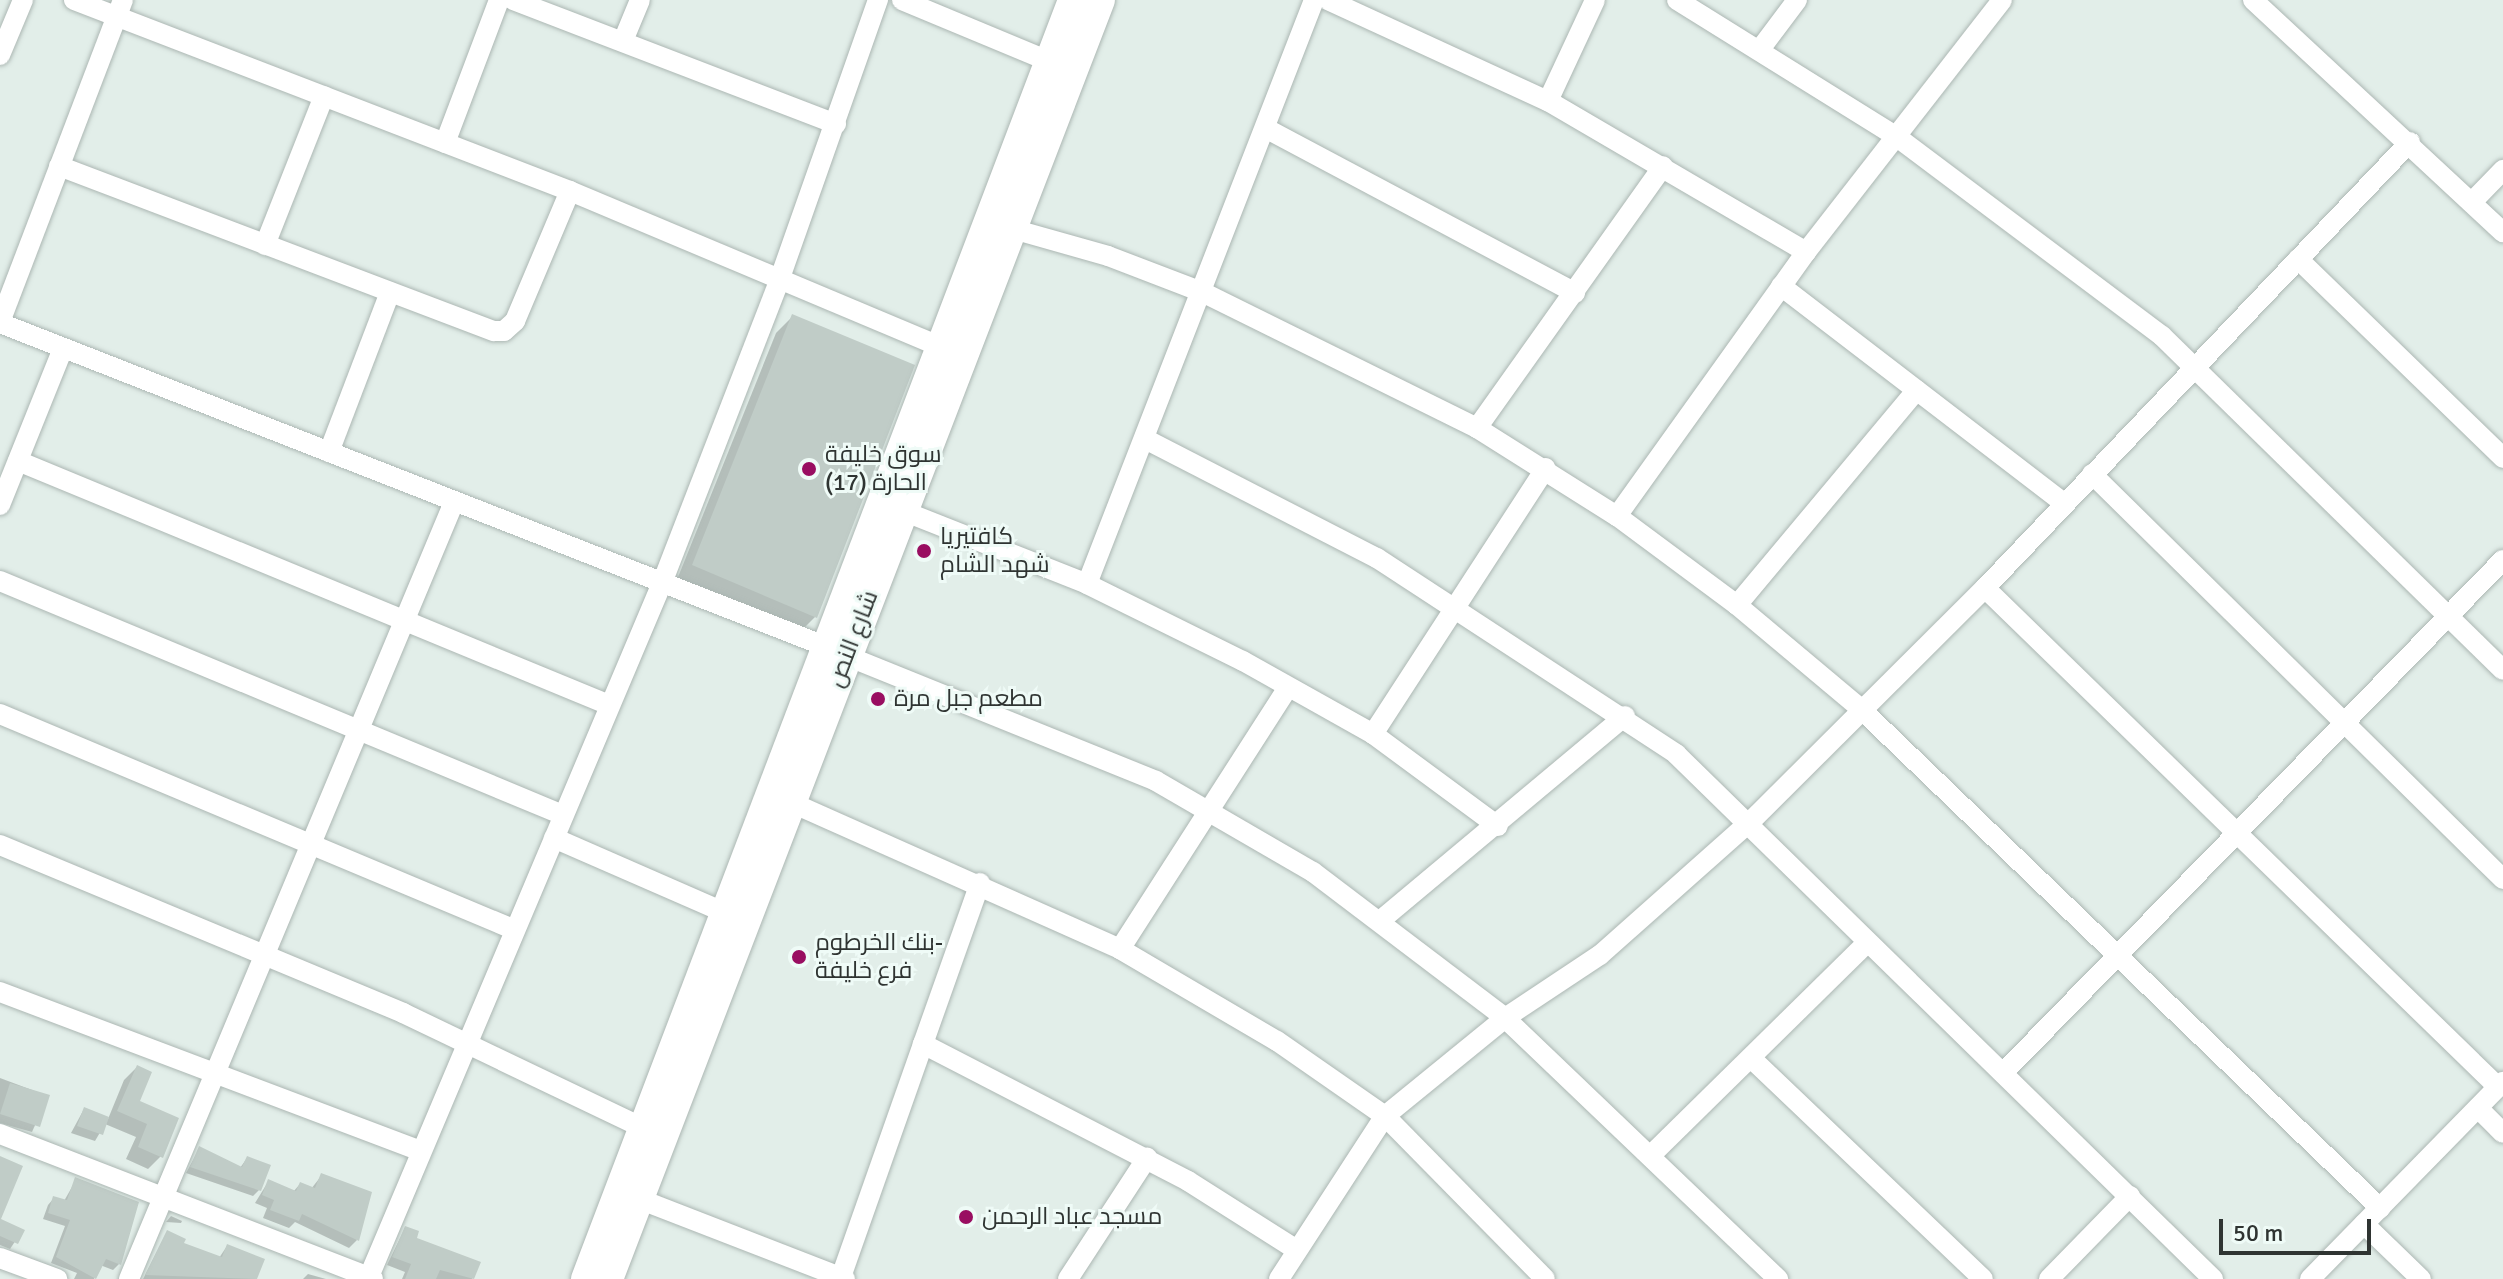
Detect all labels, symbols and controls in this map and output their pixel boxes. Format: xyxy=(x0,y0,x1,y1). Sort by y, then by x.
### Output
place label: سوق خليفة الحارة (17) xyxy=(825,441,942,497)
marker: سوق خليفة الحارة (17) xyxy=(800,460,818,478)
place label: كافتيريا شهد الشام xyxy=(940,523,1050,579)
marker: كافتيريا شهد الشام xyxy=(915,542,933,560)
street label: شارع النص xyxy=(821,587,885,691)
place label: مطعم جبل مرة xyxy=(894,685,1043,713)
marker: مطعم جبل مرة xyxy=(869,690,887,708)
place label: بنك الخرطوم- فرع خليفة xyxy=(815,929,943,985)
marker: بنك الخرطوم- فرع خليفة xyxy=(790,948,808,966)
place label: مسجد عباد الرحمن xyxy=(982,1203,1162,1231)
scale bar xyxy=(2223,1203,2375,1253)
marker: مسجد عباد الرحمن xyxy=(957,1208,975,1226)
text: 50 m xyxy=(2233,1218,2283,1248)

